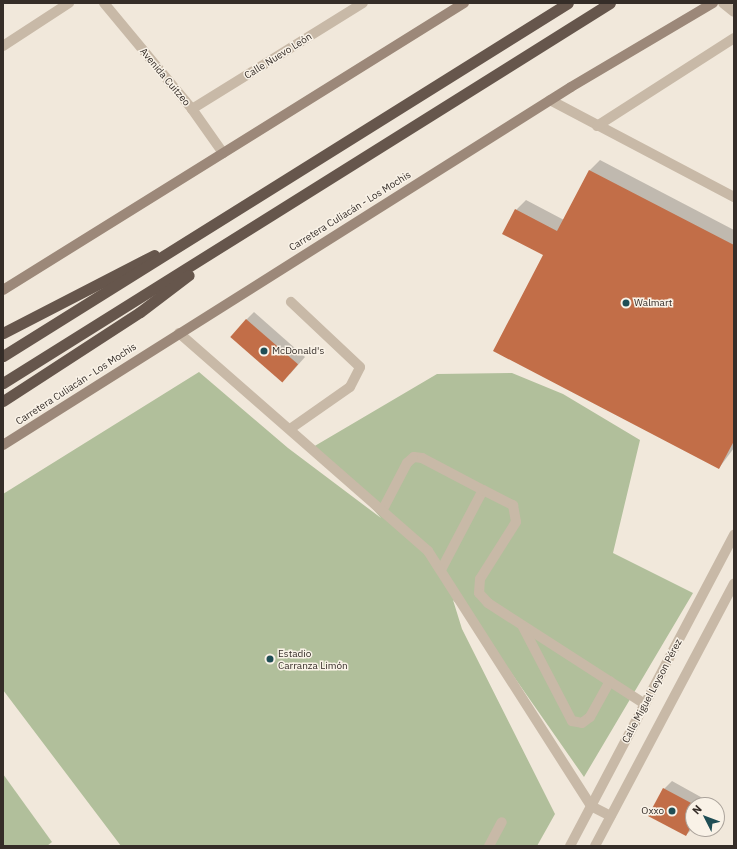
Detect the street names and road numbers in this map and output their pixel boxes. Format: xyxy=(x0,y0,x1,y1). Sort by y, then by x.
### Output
street label: Calle Nuevo León xyxy=(242,30,314,82)
street label: Avenida Cuitzeo xyxy=(137,46,193,108)
street label: Carretera Culiacán - Los Mochis xyxy=(287,168,413,254)
street label: Carretera Culiacán - Los Mochis xyxy=(13,340,139,428)
street label: Calle Miguel Leyson Pérez xyxy=(620,637,684,745)

